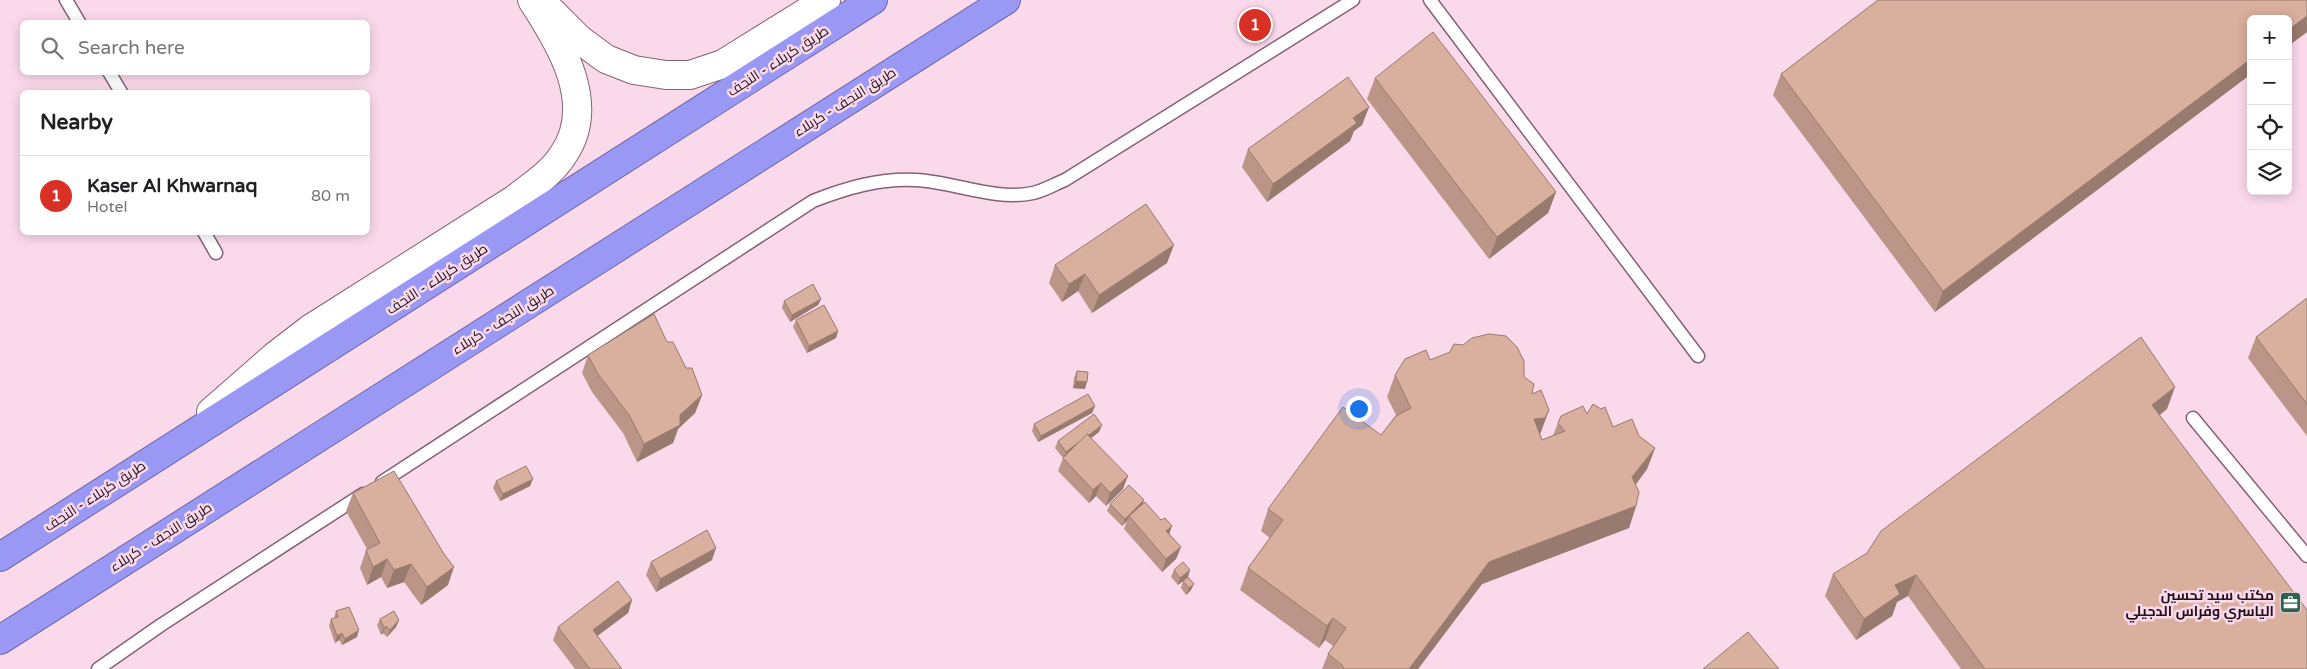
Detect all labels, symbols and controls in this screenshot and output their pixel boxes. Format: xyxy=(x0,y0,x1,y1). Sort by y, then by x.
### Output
pin: 1 xyxy=(1239,6,1271,44)
map controls xyxy=(2247,15,2292,195)
button: + xyxy=(2247,15,2292,60)
search box xyxy=(20,20,370,75)
street label: طريق کربلاء - النجف xyxy=(724,22,832,100)
icon: search xyxy=(38,34,66,62)
text: Search here xyxy=(78,37,185,59)
button: − xyxy=(2247,60,2292,105)
street label: طريق النجف - کربلاء xyxy=(791,64,899,140)
button: locate xyxy=(2247,105,2292,150)
text: Nearby xyxy=(40,110,113,135)
button: layers xyxy=(2247,150,2292,195)
text: Kaser Al Khwarnaq xyxy=(87,175,258,197)
text: 1 xyxy=(51,186,61,206)
text: 80 m xyxy=(311,186,350,206)
text: Hotel xyxy=(87,197,128,217)
street label: طريق کربلاء - النجف xyxy=(383,240,491,318)
street label: طريق النجف - کربلاء xyxy=(449,282,557,358)
your location xyxy=(1346,396,1372,422)
street label: طريق کربلاء - النجف xyxy=(41,457,149,535)
street label: طريق النجف - کربلاء xyxy=(107,499,215,575)
place label: مكتب سيد تحسين الياسري وفراس الدجيلي xyxy=(2126,587,2274,623)
office icon: مكتب سيد تحسين الياسري وفراس الدجيلي xyxy=(2278,591,2302,615)

